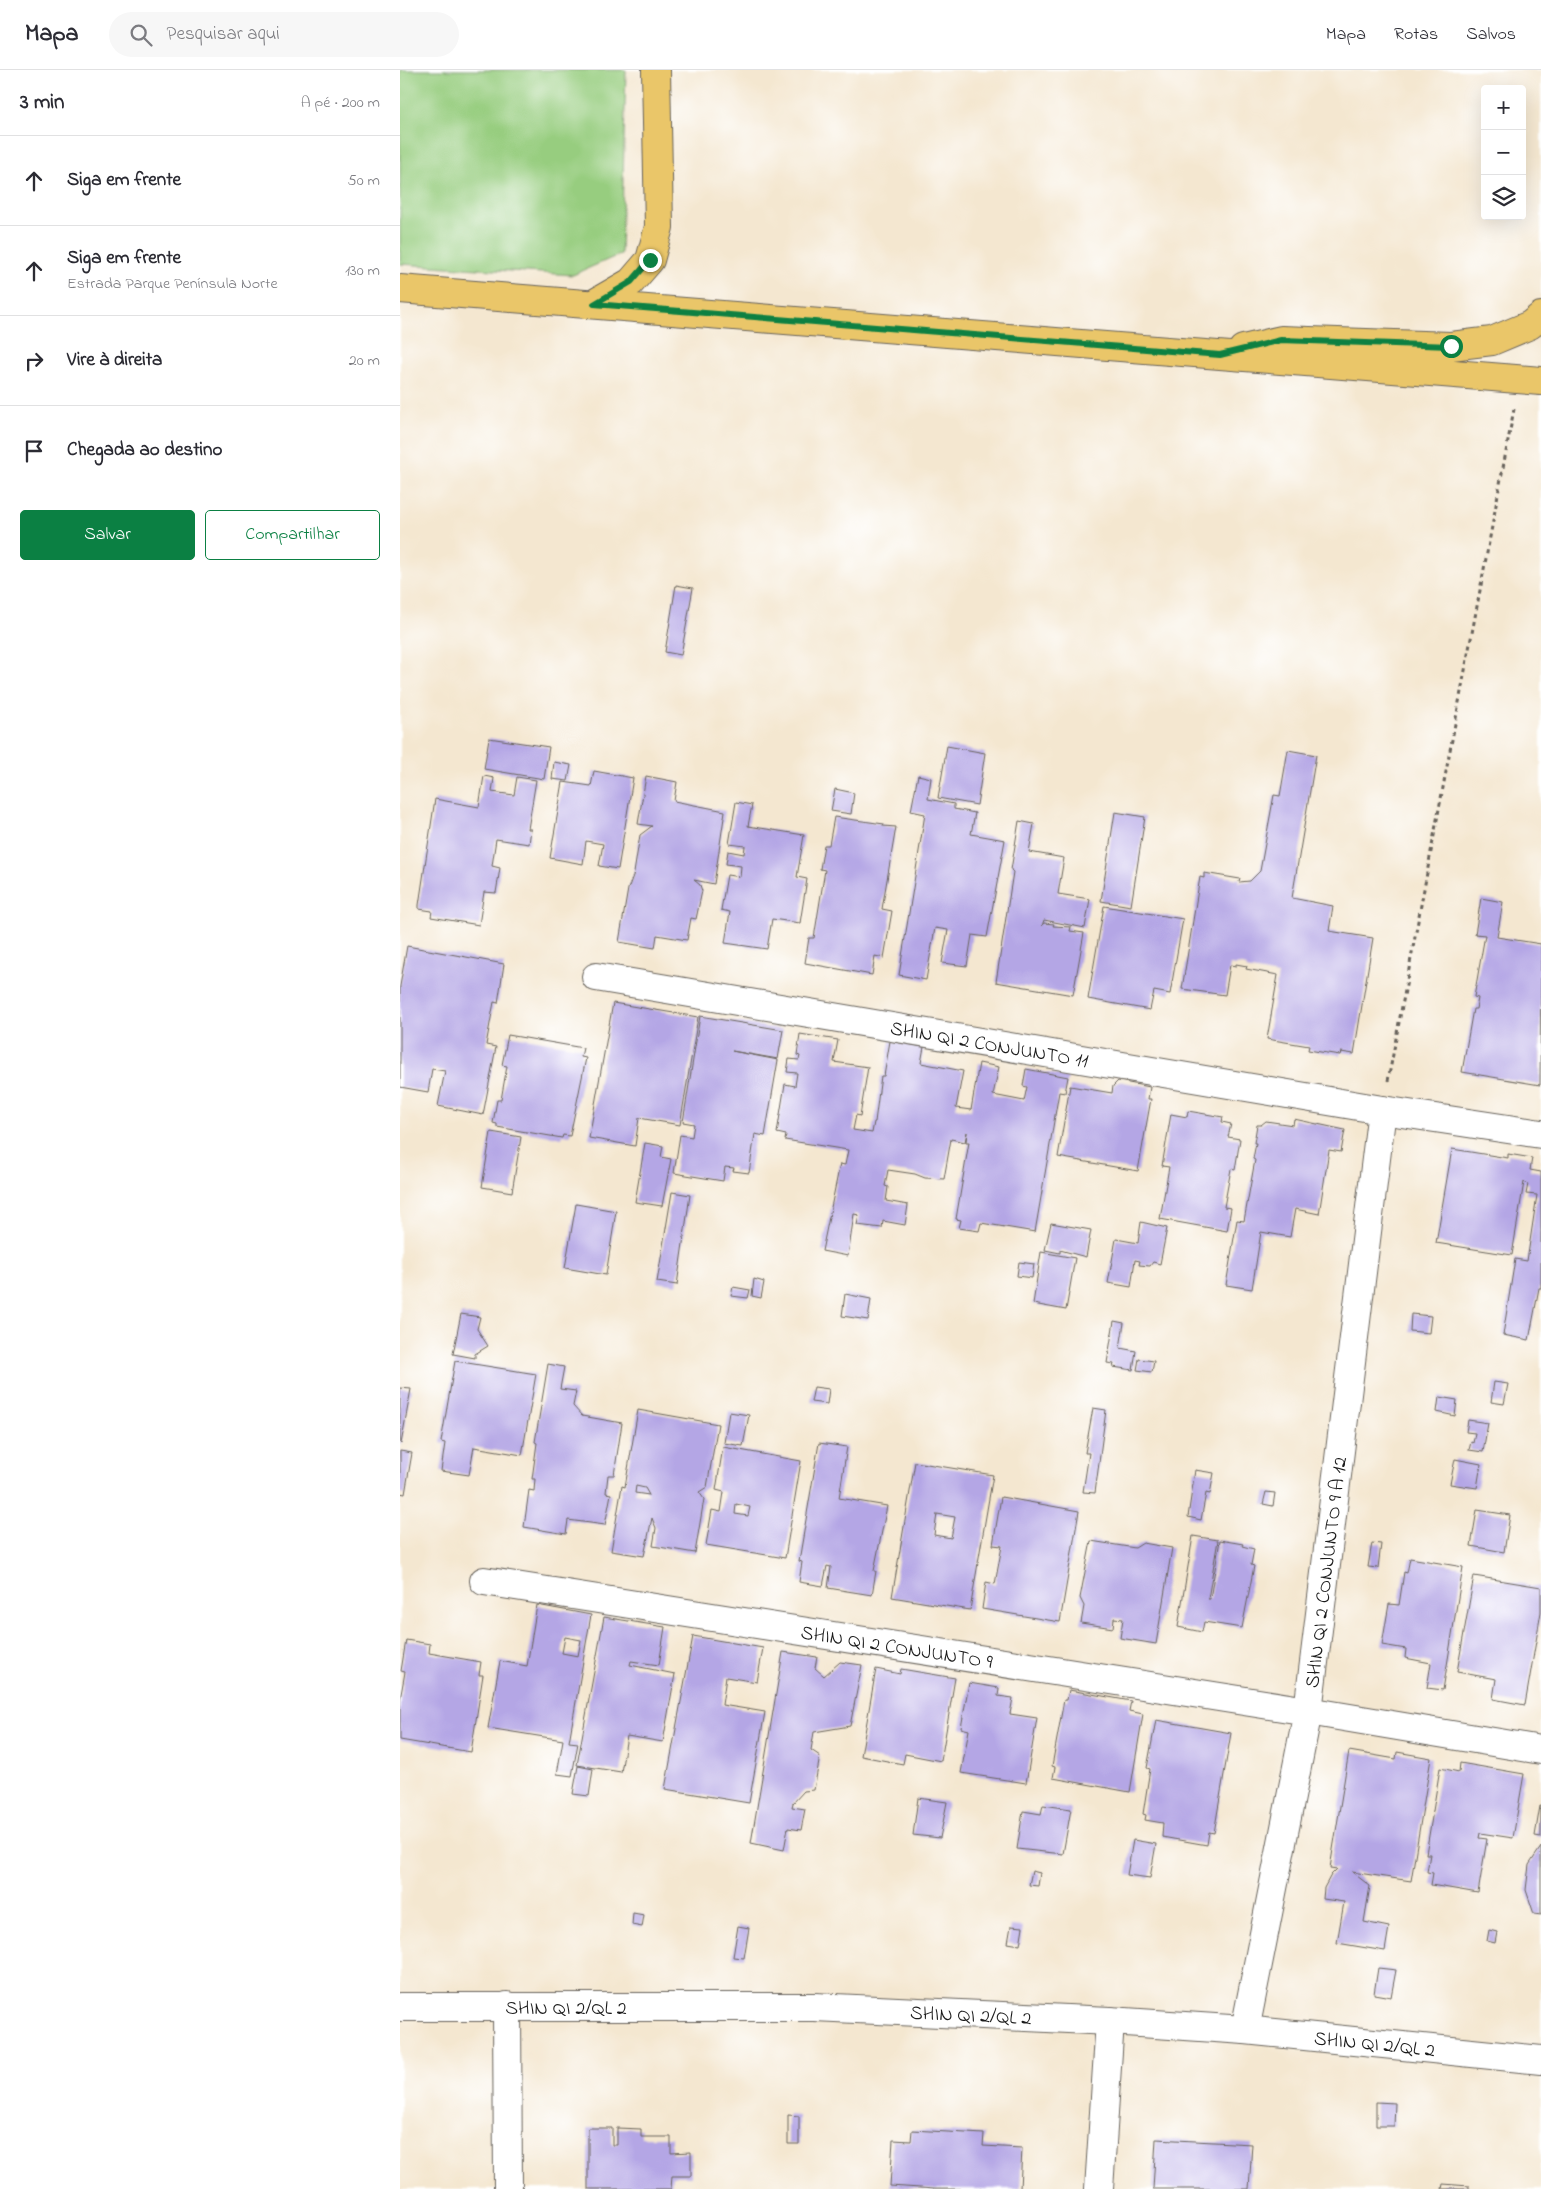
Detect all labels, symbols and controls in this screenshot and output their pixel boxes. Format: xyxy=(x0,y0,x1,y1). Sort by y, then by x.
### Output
search box xyxy=(109,12,459,57)
text: Mapa xyxy=(25,17,79,52)
icon: search xyxy=(127,21,155,49)
text: Pesquisar aqui xyxy=(167,21,280,48)
text: Mapa xyxy=(1326,22,1366,48)
text: Rotas xyxy=(1394,22,1438,48)
text: Salvos xyxy=(1466,22,1516,48)
map controls xyxy=(1481,85,1526,220)
button: + xyxy=(1481,85,1526,130)
text: 3 min xyxy=(20,88,64,118)
text: A pé · 200 m xyxy=(301,91,380,115)
button: − xyxy=(1481,130,1526,175)
icon: ahead xyxy=(20,167,48,195)
text: Siga em frente xyxy=(67,167,181,194)
text: 50 m xyxy=(348,169,380,193)
button: layers xyxy=(1481,175,1526,220)
text: Siga em frente xyxy=(67,245,181,272)
route end xyxy=(639,249,662,272)
icon: ahead xyxy=(20,257,48,285)
text: 130 m xyxy=(345,259,380,283)
text: Estrada Parque Península Norte xyxy=(67,272,278,296)
route start xyxy=(1440,335,1463,358)
icon: right xyxy=(20,347,48,375)
text: Vire à direita xyxy=(67,347,162,374)
text: 20 m xyxy=(349,349,380,373)
icon: arrive xyxy=(20,437,48,465)
text: Chegada ao destino xyxy=(67,437,222,464)
button: Salvar xyxy=(20,510,195,560)
button: Compartilhar xyxy=(205,510,380,560)
street label: SHIN QI 2 CONJUNTO 11 xyxy=(888,1015,1090,1077)
street label: SHIN QI 2 CONJUNTO 9 A 12 xyxy=(1299,1455,1356,1690)
street label: SHIN QI 2 CONJUNTO 9 xyxy=(799,1619,994,1678)
street label: SHIN QI 2/QL 2 xyxy=(505,1995,627,2024)
street label: SHIN QI 2/QL 2 xyxy=(909,2000,1032,2034)
street label: SHIN QI 2/QL 2 xyxy=(1312,2025,1436,2066)

